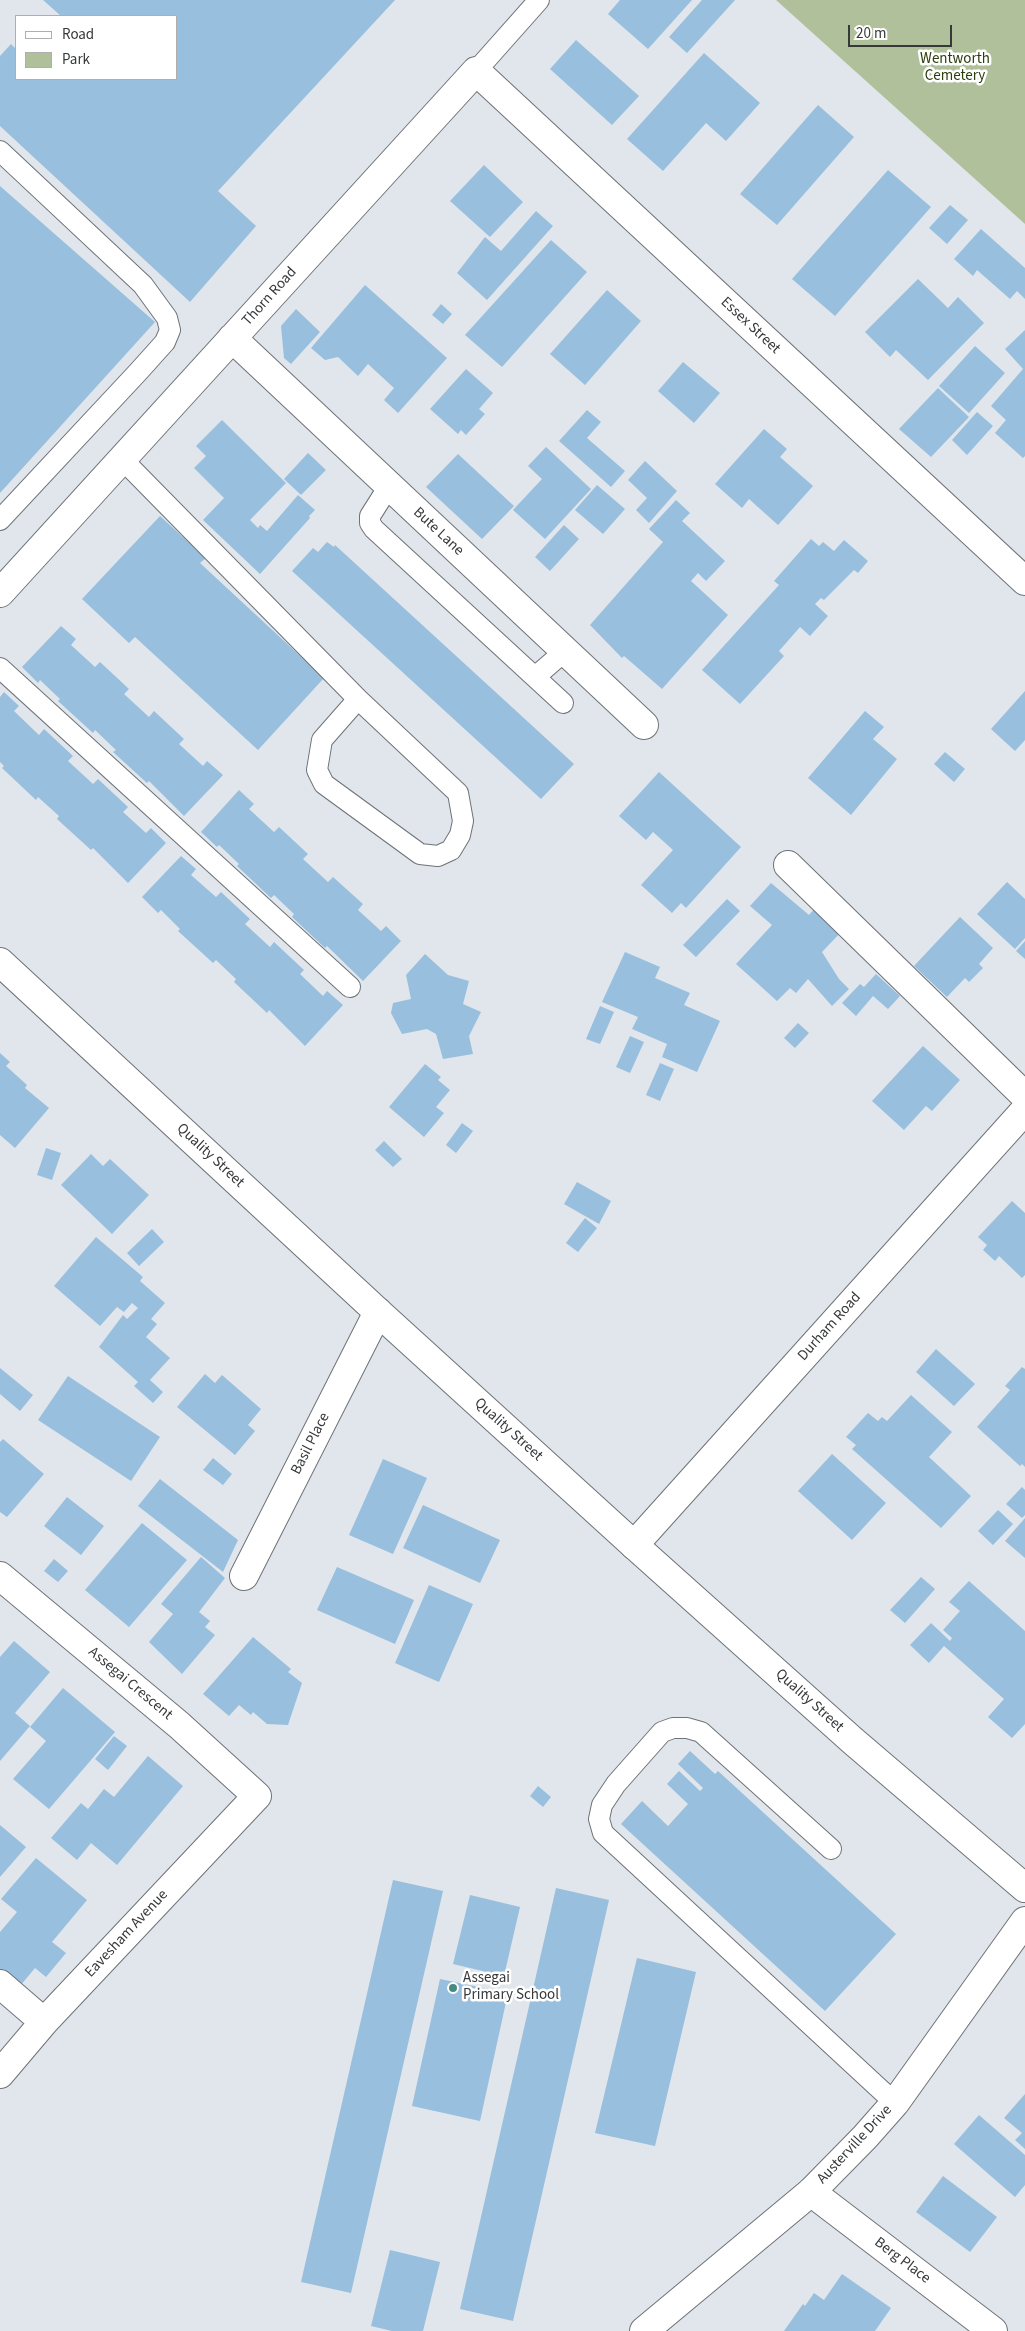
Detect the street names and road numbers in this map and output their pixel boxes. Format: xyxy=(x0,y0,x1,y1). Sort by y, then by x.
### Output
street label: Thorn Road xyxy=(239,264,301,330)
street label: Essex Street xyxy=(716,294,784,358)
street label: Bute Lane xyxy=(409,504,467,560)
street label: Quality Street xyxy=(172,1120,248,1192)
street label: Durham Road xyxy=(795,1289,865,1365)
street label: Quality Street xyxy=(470,1395,546,1465)
street label: Basil Place xyxy=(288,1410,334,1478)
street label: Assegai Crescent xyxy=(84,1644,176,1724)
street label: Quality Street xyxy=(771,1666,847,1736)
street label: Eavesham Avenue xyxy=(82,1886,172,1982)
street label: Austerville Drive xyxy=(814,2102,896,2188)
street label: Berg Place xyxy=(870,2234,934,2288)

